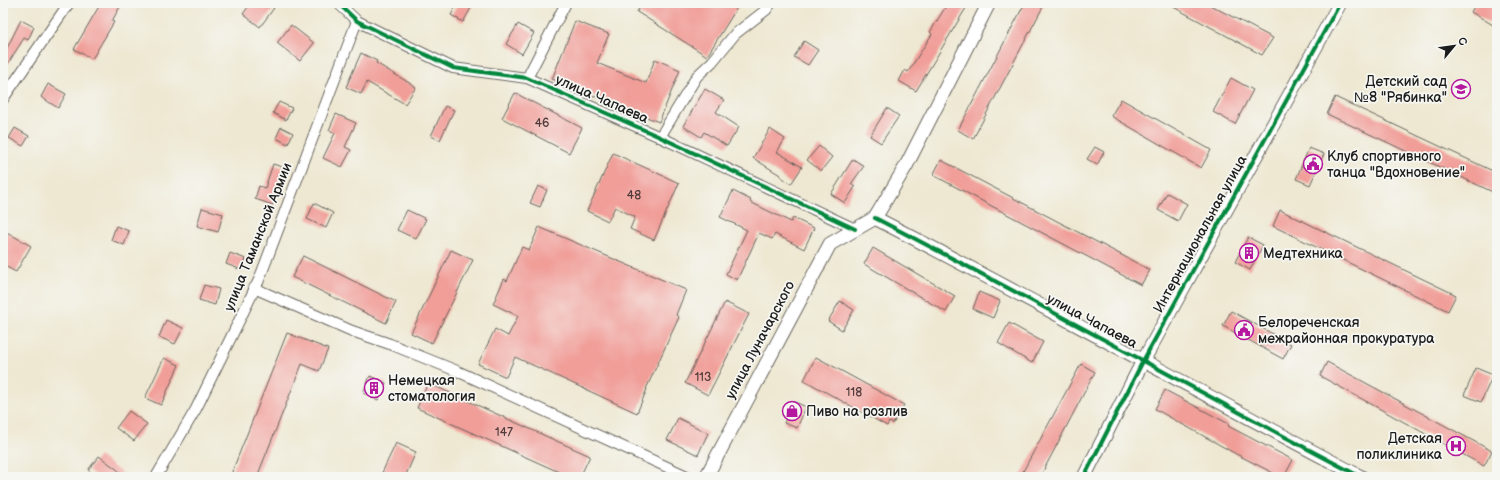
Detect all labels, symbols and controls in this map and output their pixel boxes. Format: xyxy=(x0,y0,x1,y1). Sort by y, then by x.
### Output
north arrow xyxy=(1434,26,1474,66)
text: С xyxy=(1455,35,1470,48)
street label: улица Чапаева xyxy=(553,71,652,127)
place label: Детский сад №8 "Рябинка" xyxy=(1354,73,1447,106)
school or university icon: Детский сад №8 "Рябинка" xyxy=(1450,78,1472,100)
house number: 46 xyxy=(535,116,549,131)
place label: Клуб спортивного танца "Вдохновение" xyxy=(1327,148,1465,181)
street label: Интернациональная улица xyxy=(1150,152,1251,316)
public building icon: Клуб спортивного танца "Вдохновение" xyxy=(1302,153,1324,175)
street label: улица Таманской Армии xyxy=(220,160,296,314)
house number: 48 xyxy=(627,188,641,203)
building icon: Медтехника xyxy=(1238,242,1260,264)
place label: Медтехника xyxy=(1263,245,1344,262)
street label: улица Луначарского xyxy=(722,278,798,402)
street label: улица Чапаева xyxy=(1044,290,1141,352)
place label: Белореченская межрайонная прокуратура xyxy=(1258,314,1435,347)
public building icon: Белореченская межрайонная прокуратура xyxy=(1233,319,1255,341)
house number: 113 xyxy=(695,370,711,385)
place label: Немецкая стоматология xyxy=(388,372,476,405)
building icon: Немецкая стоматология xyxy=(363,377,385,399)
house number: 118 xyxy=(846,385,862,400)
shop icon: Пиво на розлив xyxy=(781,400,803,422)
place label: Пиво на розлив xyxy=(806,403,908,420)
house number: 147 xyxy=(495,425,513,440)
place label: Детская поликлиника xyxy=(1357,430,1443,463)
hospital icon: Детская поликлиника xyxy=(1445,435,1467,457)

